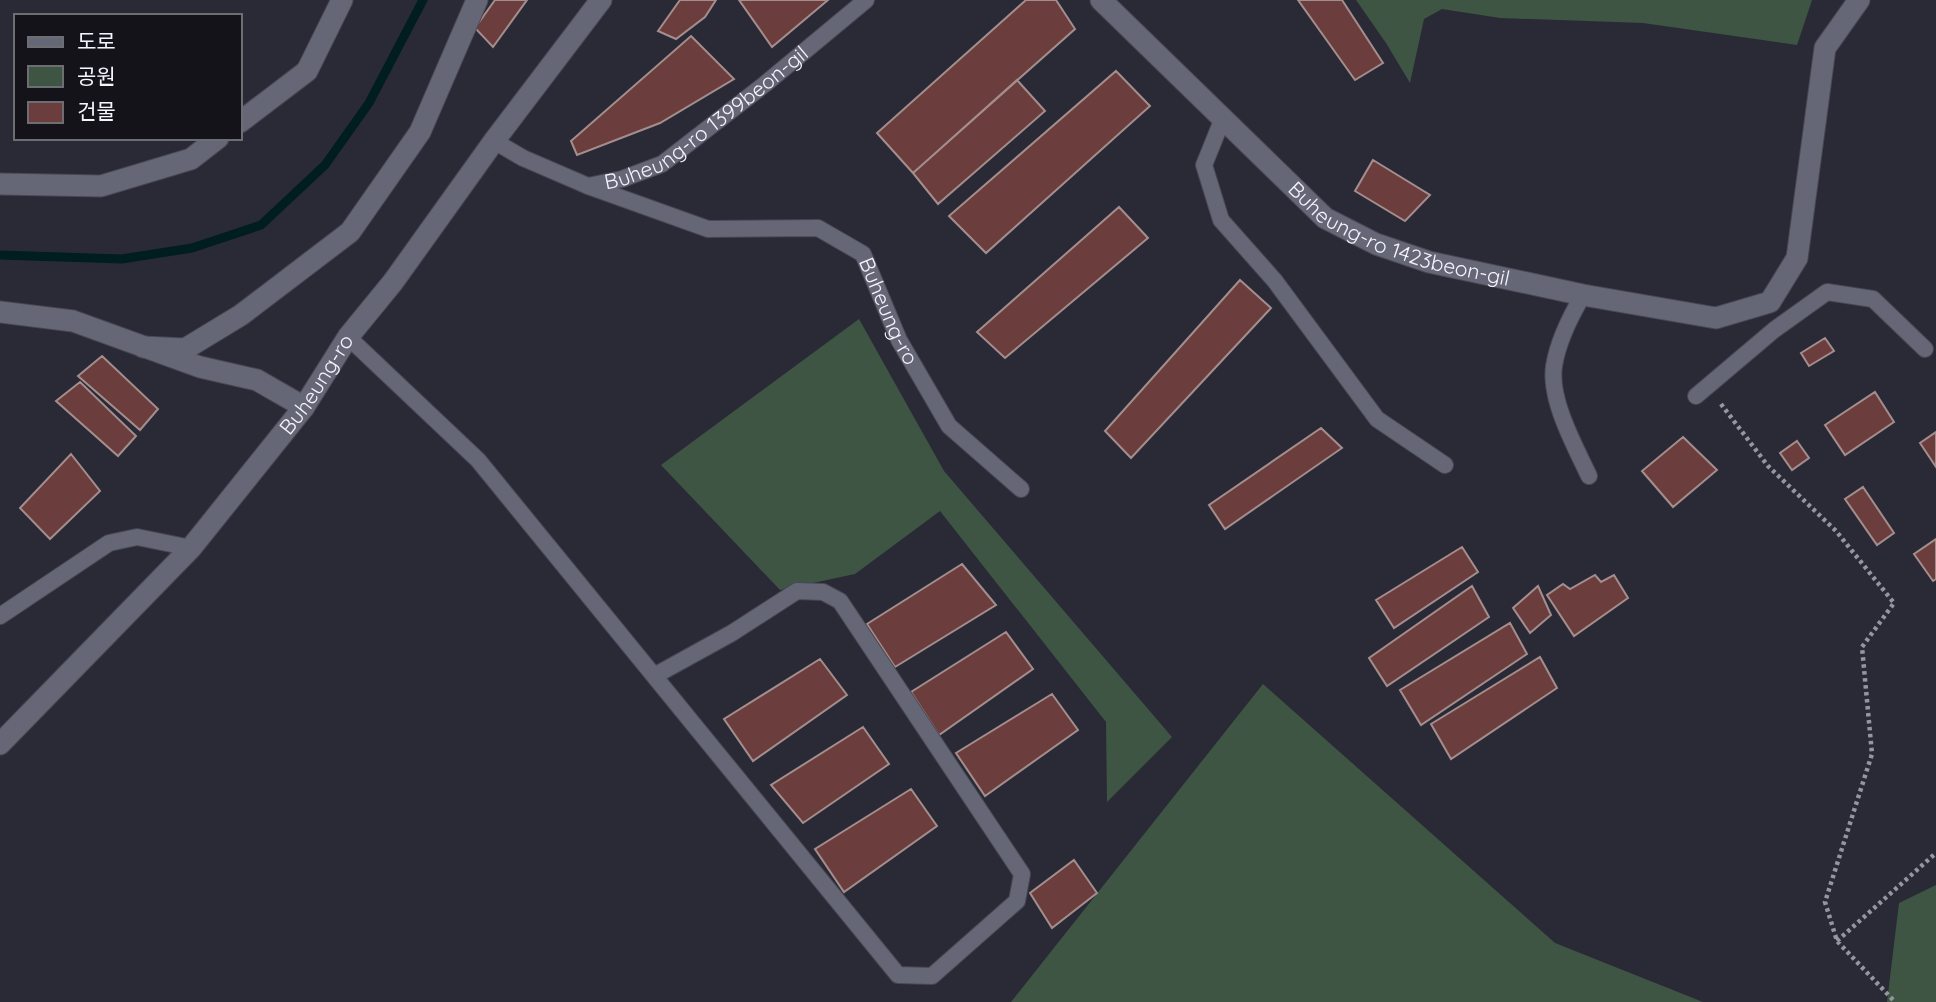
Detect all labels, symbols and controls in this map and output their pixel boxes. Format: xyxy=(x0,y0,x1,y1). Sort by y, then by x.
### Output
legend xyxy=(14,14,242,140)
text: 도로 xyxy=(77,28,116,54)
street label: Buheung-ro 1399beon-gil xyxy=(602,40,813,194)
text: 공원 xyxy=(77,63,116,89)
text: 건물 xyxy=(77,98,116,124)
street label: Buheung-ro 1423beon-gil xyxy=(1283,175,1512,291)
street label: Buheung-ro xyxy=(854,253,925,369)
street label: Buheung-ro xyxy=(273,329,358,439)

